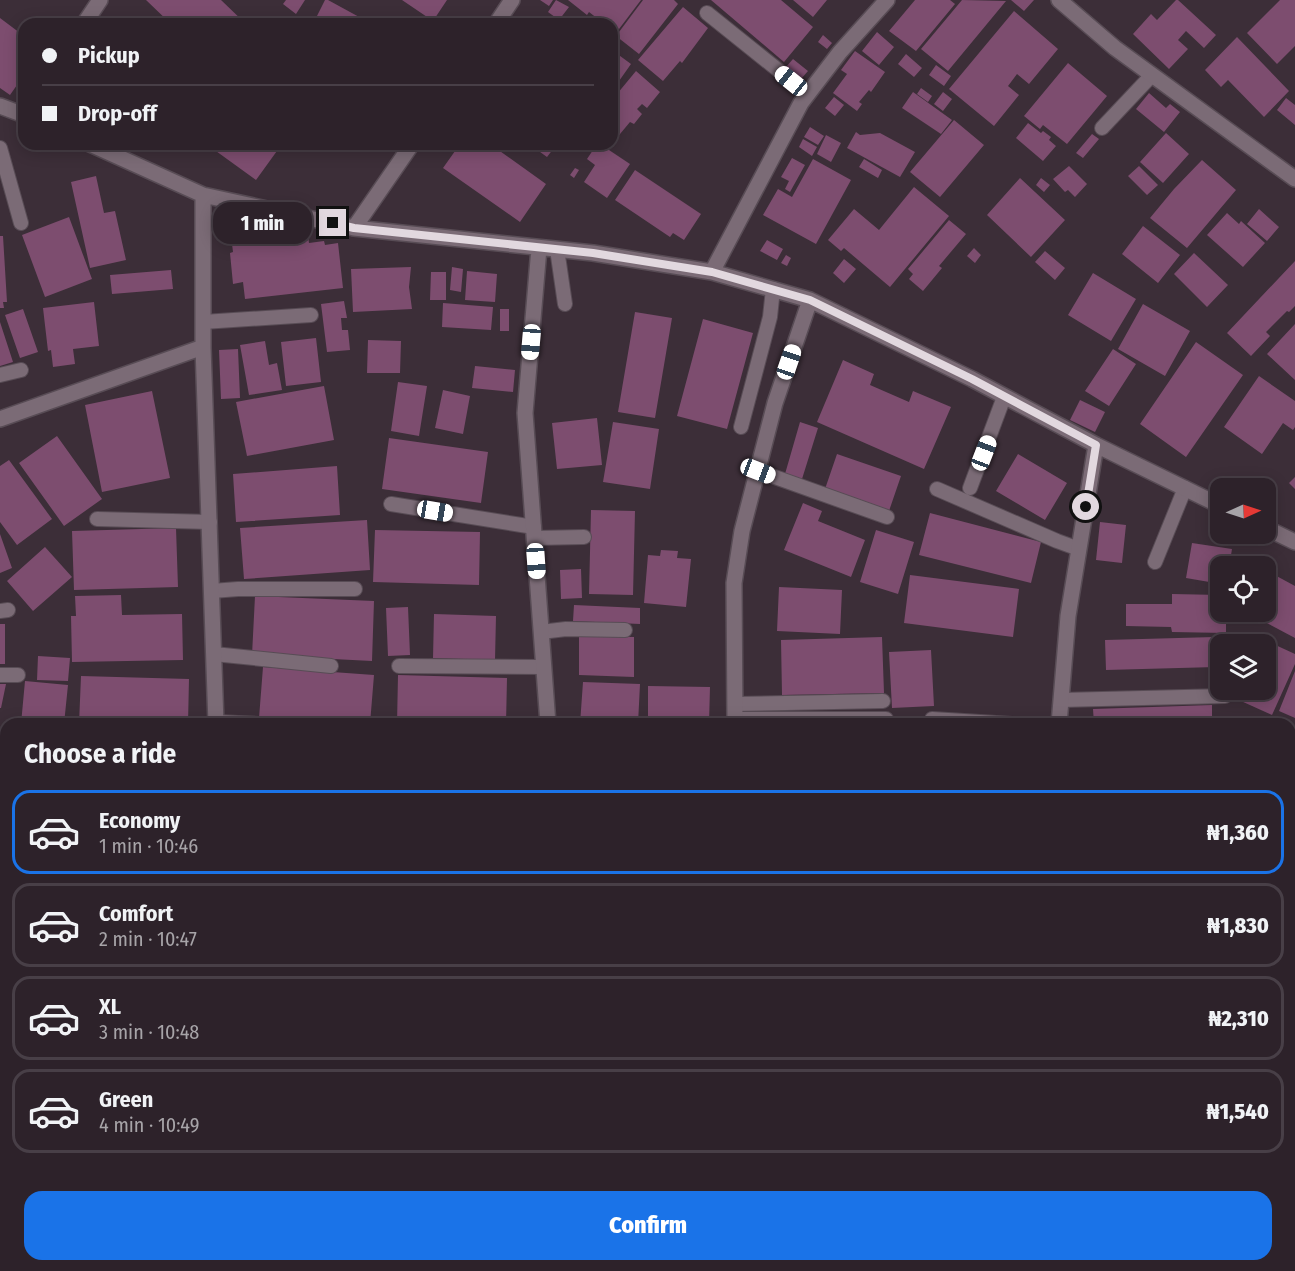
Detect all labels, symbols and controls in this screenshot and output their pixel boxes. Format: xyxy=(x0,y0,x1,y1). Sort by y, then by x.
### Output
text: Pickup xyxy=(78,42,140,69)
car xyxy=(771,63,811,99)
text: Drop-off xyxy=(78,100,157,127)
callout: 1 min xyxy=(213,202,312,244)
route end xyxy=(319,209,346,236)
text: 1 min xyxy=(241,211,284,235)
car xyxy=(520,323,542,361)
car xyxy=(775,342,803,382)
car xyxy=(969,433,999,473)
car xyxy=(738,456,778,486)
north arrow xyxy=(1210,478,1276,544)
map controls xyxy=(1210,478,1276,700)
route start xyxy=(1072,493,1099,520)
car xyxy=(416,499,454,523)
car xyxy=(526,542,546,580)
button: locate xyxy=(1210,556,1276,622)
button: layers xyxy=(1210,634,1276,700)
text: Choose a ride xyxy=(24,738,176,770)
icon: car xyxy=(27,805,81,859)
text: Economy xyxy=(99,807,180,834)
text: ₦1,360 xyxy=(1207,819,1269,846)
text: 1 min · 10:46 xyxy=(99,834,198,858)
icon: car xyxy=(27,898,81,952)
text: Comfort xyxy=(99,900,173,927)
text: ₦1,830 xyxy=(1207,912,1269,939)
text: 2 min · 10:47 xyxy=(99,927,197,951)
icon: car xyxy=(27,991,81,1045)
text: XL xyxy=(99,993,121,1020)
text: ₦2,310 xyxy=(1208,1005,1269,1032)
text: 3 min · 10:48 xyxy=(99,1020,199,1044)
icon: car xyxy=(27,1084,81,1138)
text: Green xyxy=(99,1086,153,1113)
text: ₦1,540 xyxy=(1207,1098,1269,1125)
text: 4 min · 10:49 xyxy=(99,1113,199,1137)
button: Confirm xyxy=(24,1191,1272,1260)

